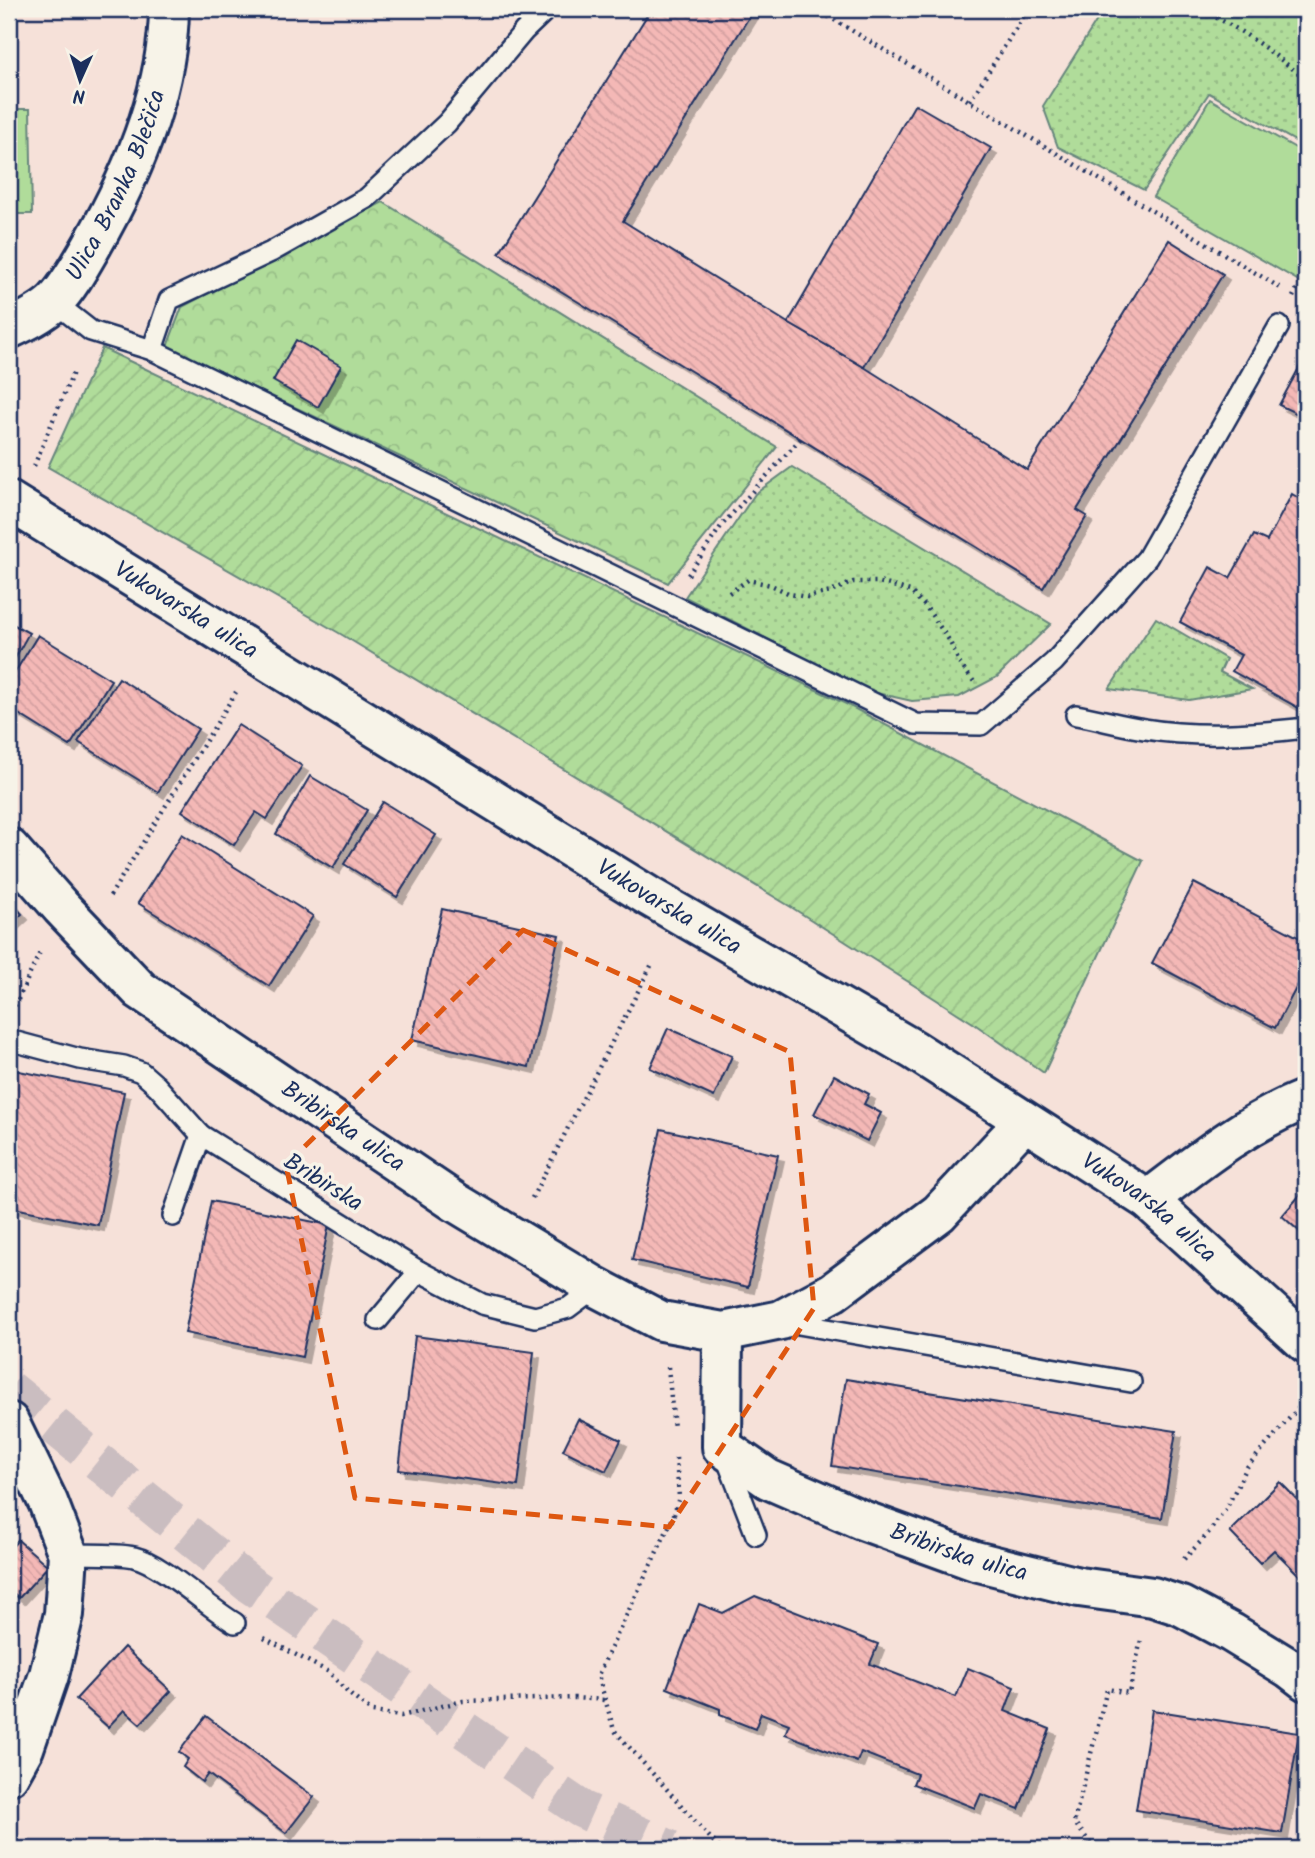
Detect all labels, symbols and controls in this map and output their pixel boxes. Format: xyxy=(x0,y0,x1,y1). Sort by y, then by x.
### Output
north arrow xyxy=(46,46,116,116)
text: N xyxy=(72,80,86,110)
street label: Ulica Branka Blečića xyxy=(56,86,177,289)
street label: Vukovarska ulica xyxy=(106,551,266,670)
street label: Vukovarska ulica xyxy=(589,849,749,966)
street label: Bribirska ulica xyxy=(273,1071,413,1183)
street label: Vukovarska ulica xyxy=(1073,1142,1226,1273)
street label: Bribirska xyxy=(275,1143,371,1223)
street label: Bribirska ulica xyxy=(885,1512,1032,1593)

